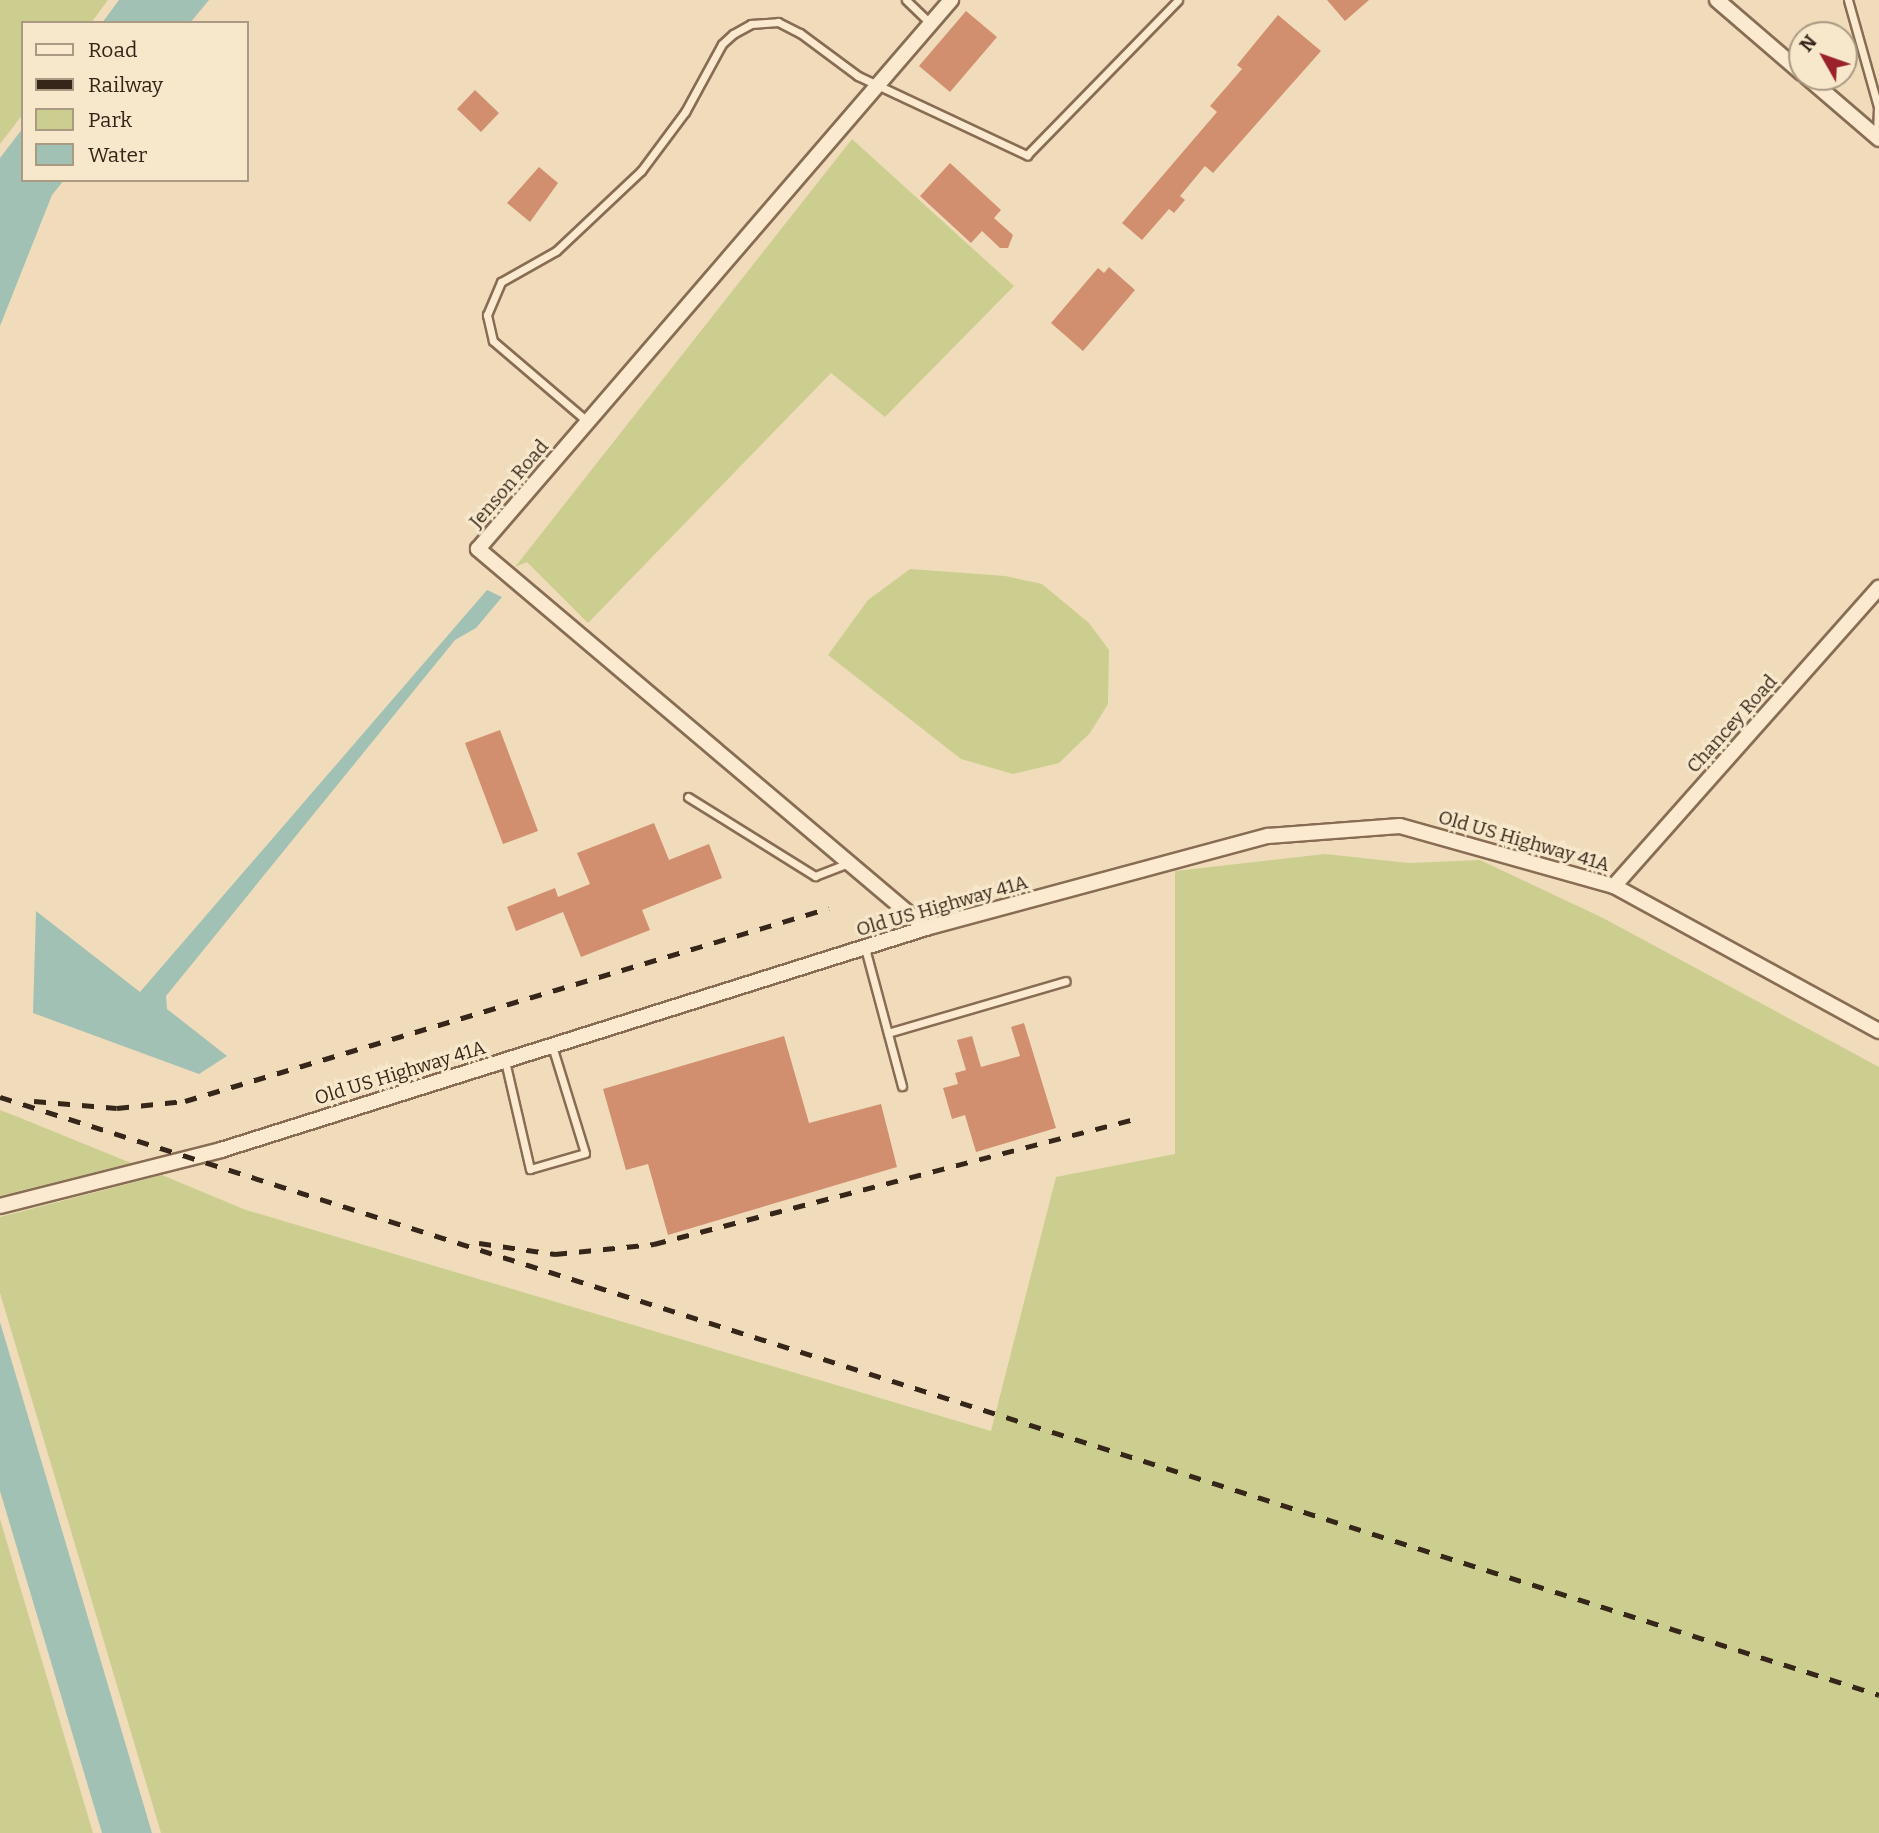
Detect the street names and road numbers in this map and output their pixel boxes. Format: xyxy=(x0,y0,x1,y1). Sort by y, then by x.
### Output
street label: Jenson Road xyxy=(465,435,553,533)
street label: Chancey Road xyxy=(1682,670,1782,778)
street label: Old US Highway 41A xyxy=(1436,806,1612,876)
street label: Old US Highway 41A xyxy=(854,871,1030,941)
street label: Old US Highway 41A xyxy=(312,1036,488,1110)

